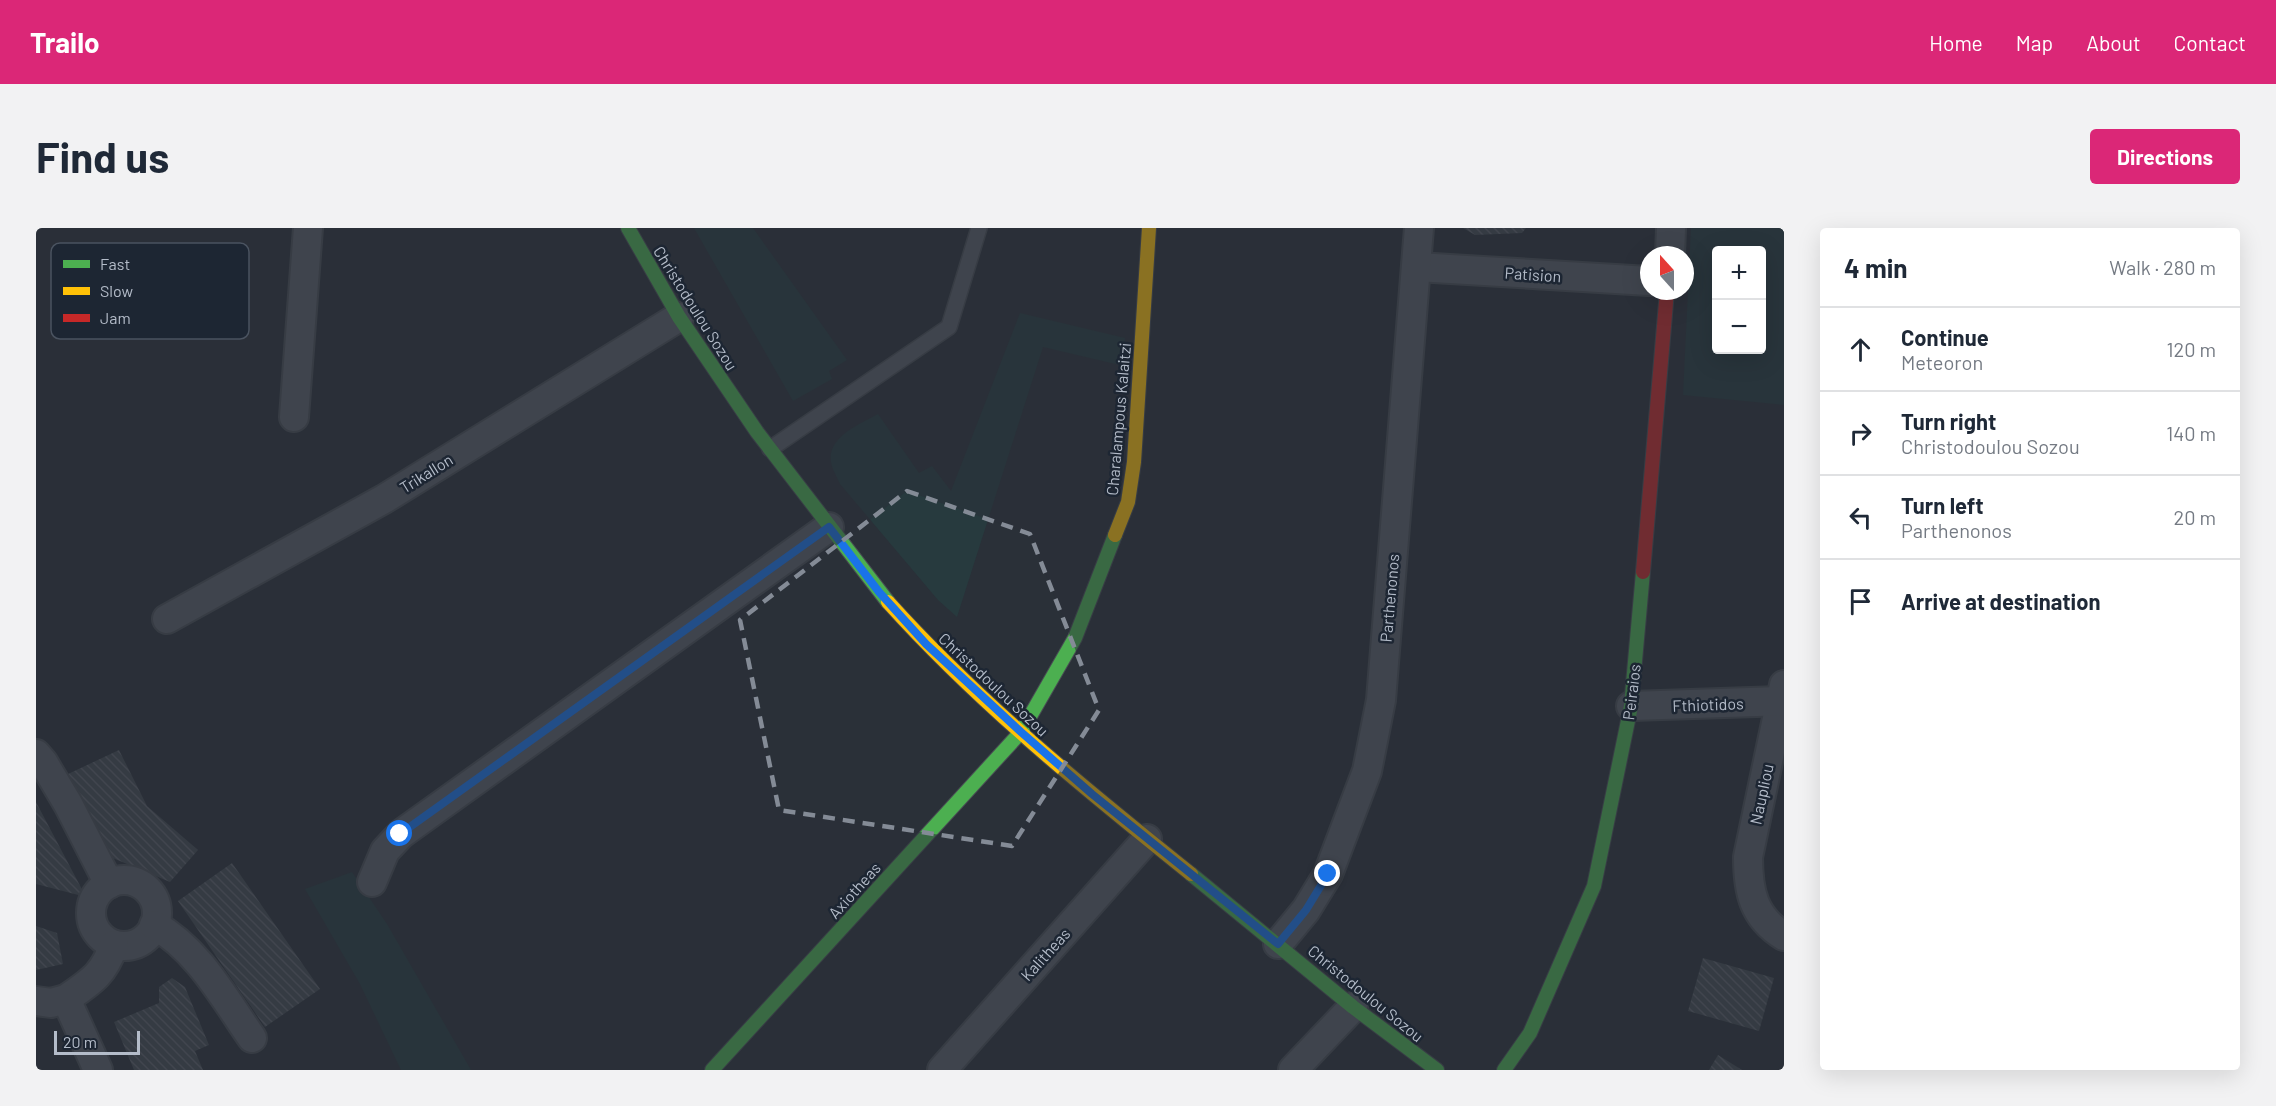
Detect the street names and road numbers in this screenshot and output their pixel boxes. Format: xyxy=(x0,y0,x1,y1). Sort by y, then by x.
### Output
street label: Christodoulou Sozou xyxy=(650,242,742,374)
street label: Patision xyxy=(1504,263,1562,285)
street label: Charalampous Kalaitzi xyxy=(1102,342,1134,496)
street label: Trikallon xyxy=(396,449,456,497)
street label: Parthenonos xyxy=(1376,553,1402,643)
street label: Christodoulou Sozou xyxy=(935,628,1053,740)
street label: Peiraios xyxy=(1618,663,1644,721)
street label: Fthiotidos xyxy=(1672,693,1744,715)
street label: Naupliou xyxy=(1745,762,1777,826)
street label: Axiotheas xyxy=(824,858,884,922)
street label: Kalitheas xyxy=(1016,924,1074,984)
street label: Christodoulou Sozou xyxy=(1304,941,1428,1045)

